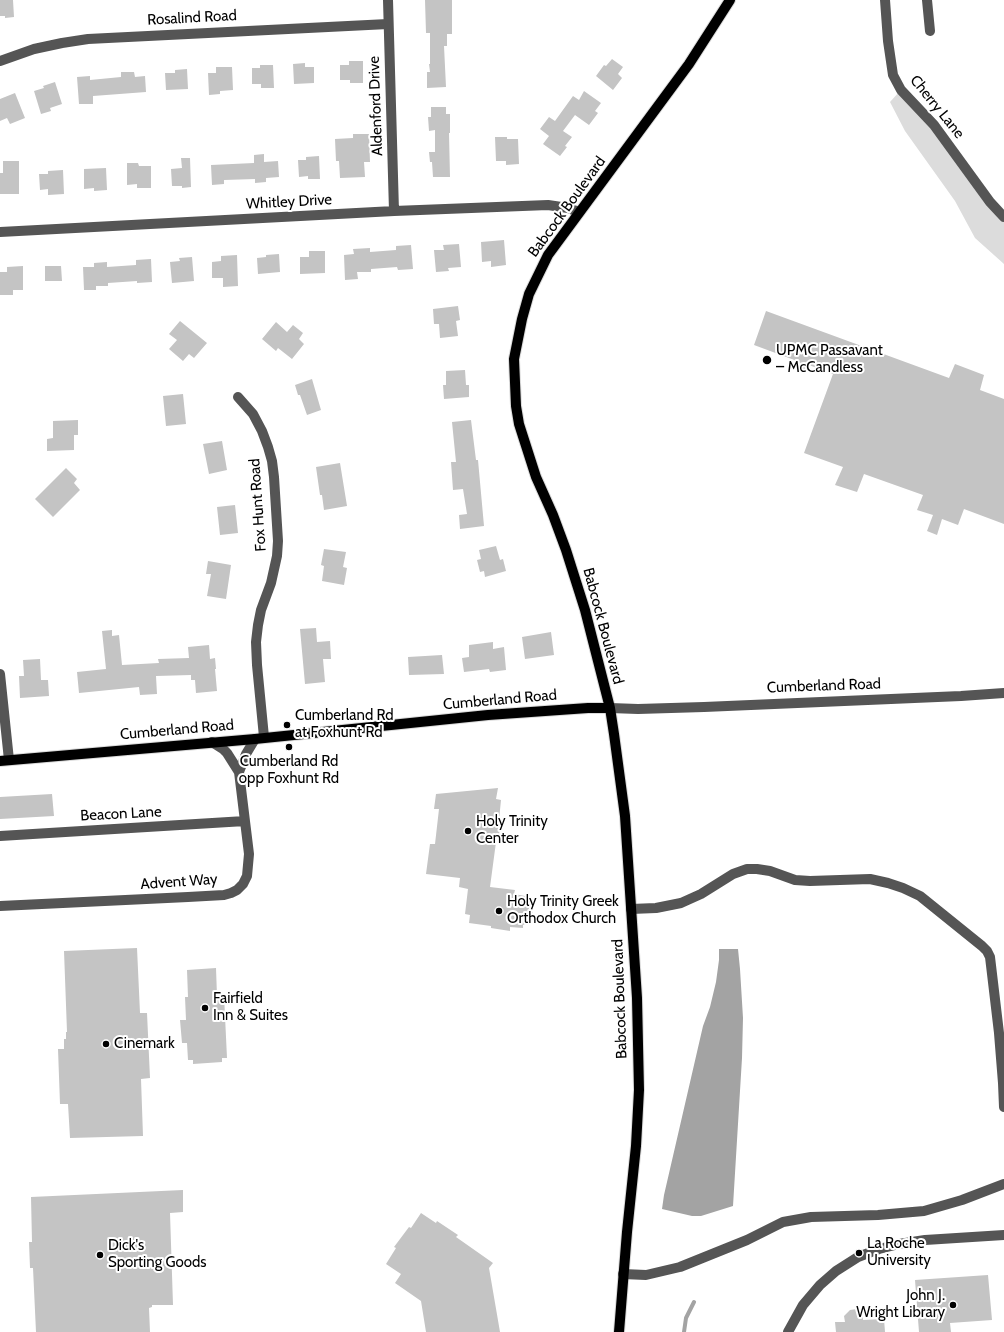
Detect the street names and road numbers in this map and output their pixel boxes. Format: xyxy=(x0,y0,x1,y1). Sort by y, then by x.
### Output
street label: Rosalind Road xyxy=(147,7,237,29)
street label: Aldenford Drive xyxy=(365,56,387,156)
street label: Cherry Lane xyxy=(906,72,968,142)
street label: Babcock Boulevard xyxy=(524,153,610,261)
street label: Whitley Drive xyxy=(245,191,333,213)
street label: Fox Hunt Road xyxy=(246,458,270,552)
street label: Babcock Boulevard xyxy=(579,566,627,686)
street label: Cumberland Road xyxy=(767,675,881,697)
street label: Cumberland Road xyxy=(442,686,558,714)
street label: Cumberland Road xyxy=(119,716,235,744)
street label: Beacon Lane xyxy=(80,803,162,825)
street label: Advent Way xyxy=(140,870,218,894)
street label: Babcock Boulevard xyxy=(609,939,631,1059)

